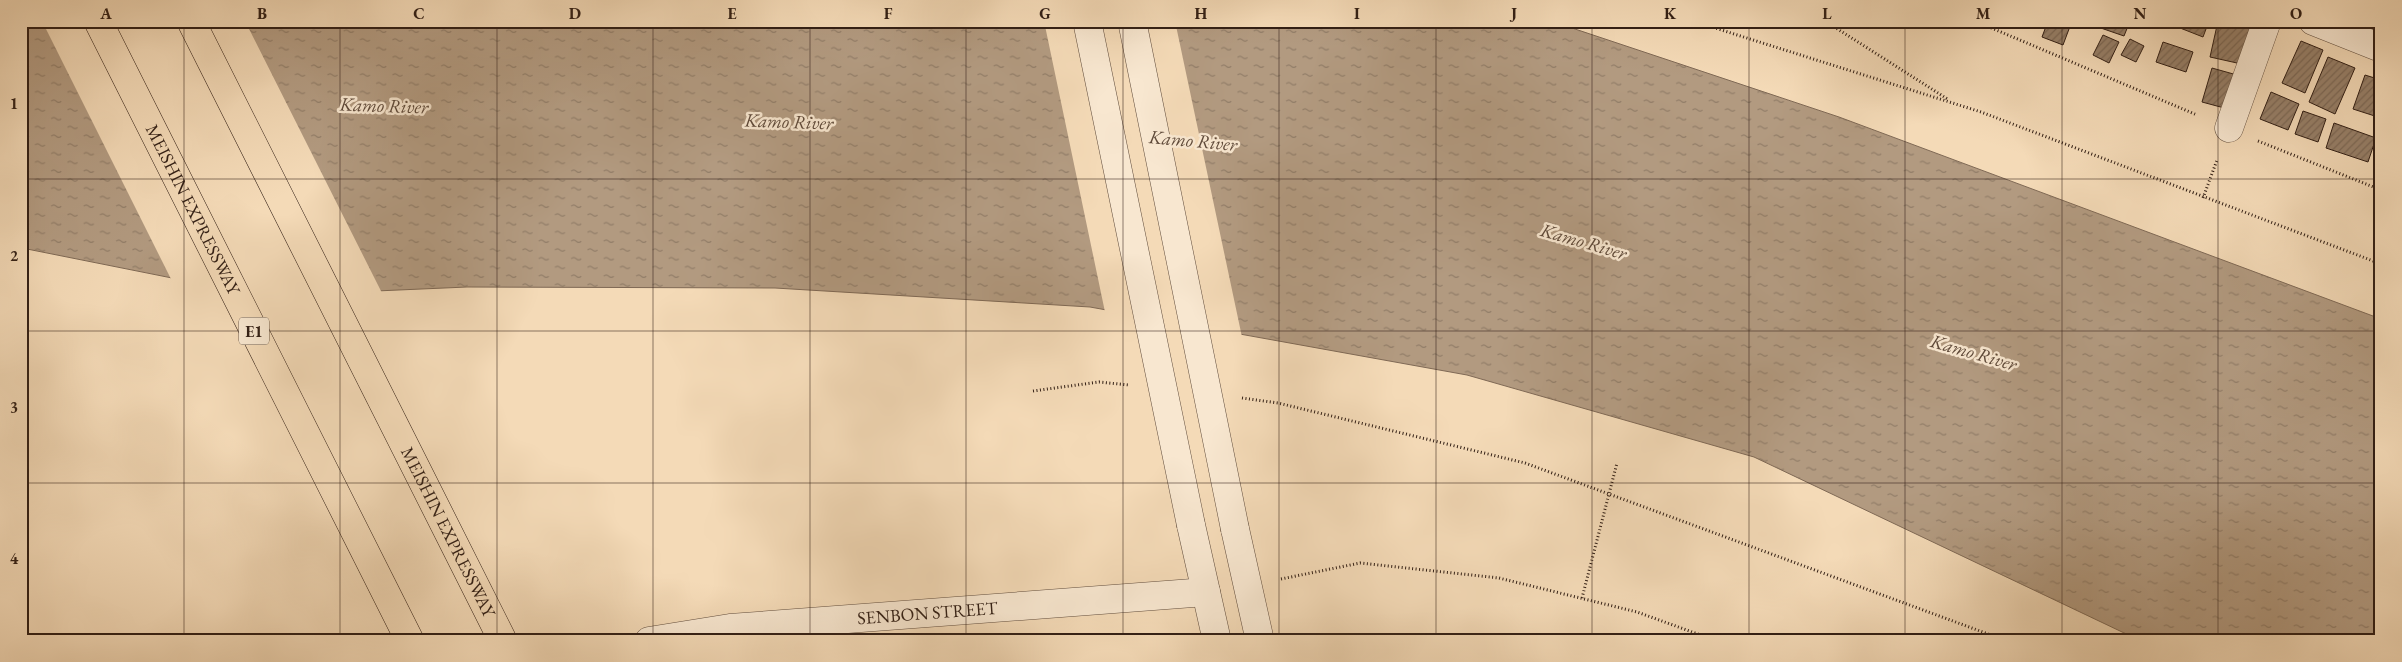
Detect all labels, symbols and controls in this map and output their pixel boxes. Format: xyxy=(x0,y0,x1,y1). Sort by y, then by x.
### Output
text: A xyxy=(99,3,112,24)
text: B xyxy=(257,3,267,24)
text: C xyxy=(413,3,425,24)
text: D xyxy=(569,3,581,24)
text: E xyxy=(727,3,737,24)
text: F xyxy=(884,3,893,24)
text: G xyxy=(1039,3,1051,24)
text: H xyxy=(1195,3,1208,24)
text: I xyxy=(1354,3,1360,24)
text: J xyxy=(1509,3,1517,24)
text: K xyxy=(1664,3,1677,24)
text: L xyxy=(1822,3,1832,24)
text: M xyxy=(1976,3,1991,24)
text: N xyxy=(2134,3,2147,24)
text: O xyxy=(2290,3,2302,24)
water label: Kamo River xyxy=(338,91,429,120)
text: 1 xyxy=(10,93,18,114)
water label: Kamo River xyxy=(743,107,834,136)
street label: MEISHIN EXPRESSWAY xyxy=(141,120,246,300)
water label: Kamo River xyxy=(1147,124,1239,157)
water label: Kamo River xyxy=(1537,217,1631,266)
text: 2 xyxy=(10,245,19,266)
road number: E1 xyxy=(239,318,269,344)
water label: Kamo River xyxy=(1927,328,2021,377)
text: 3 xyxy=(10,397,18,418)
street label: MEISHIN EXPRESSWAY xyxy=(396,443,502,622)
text: 4 xyxy=(10,548,19,569)
street label: SENBON STREET xyxy=(856,596,999,629)

